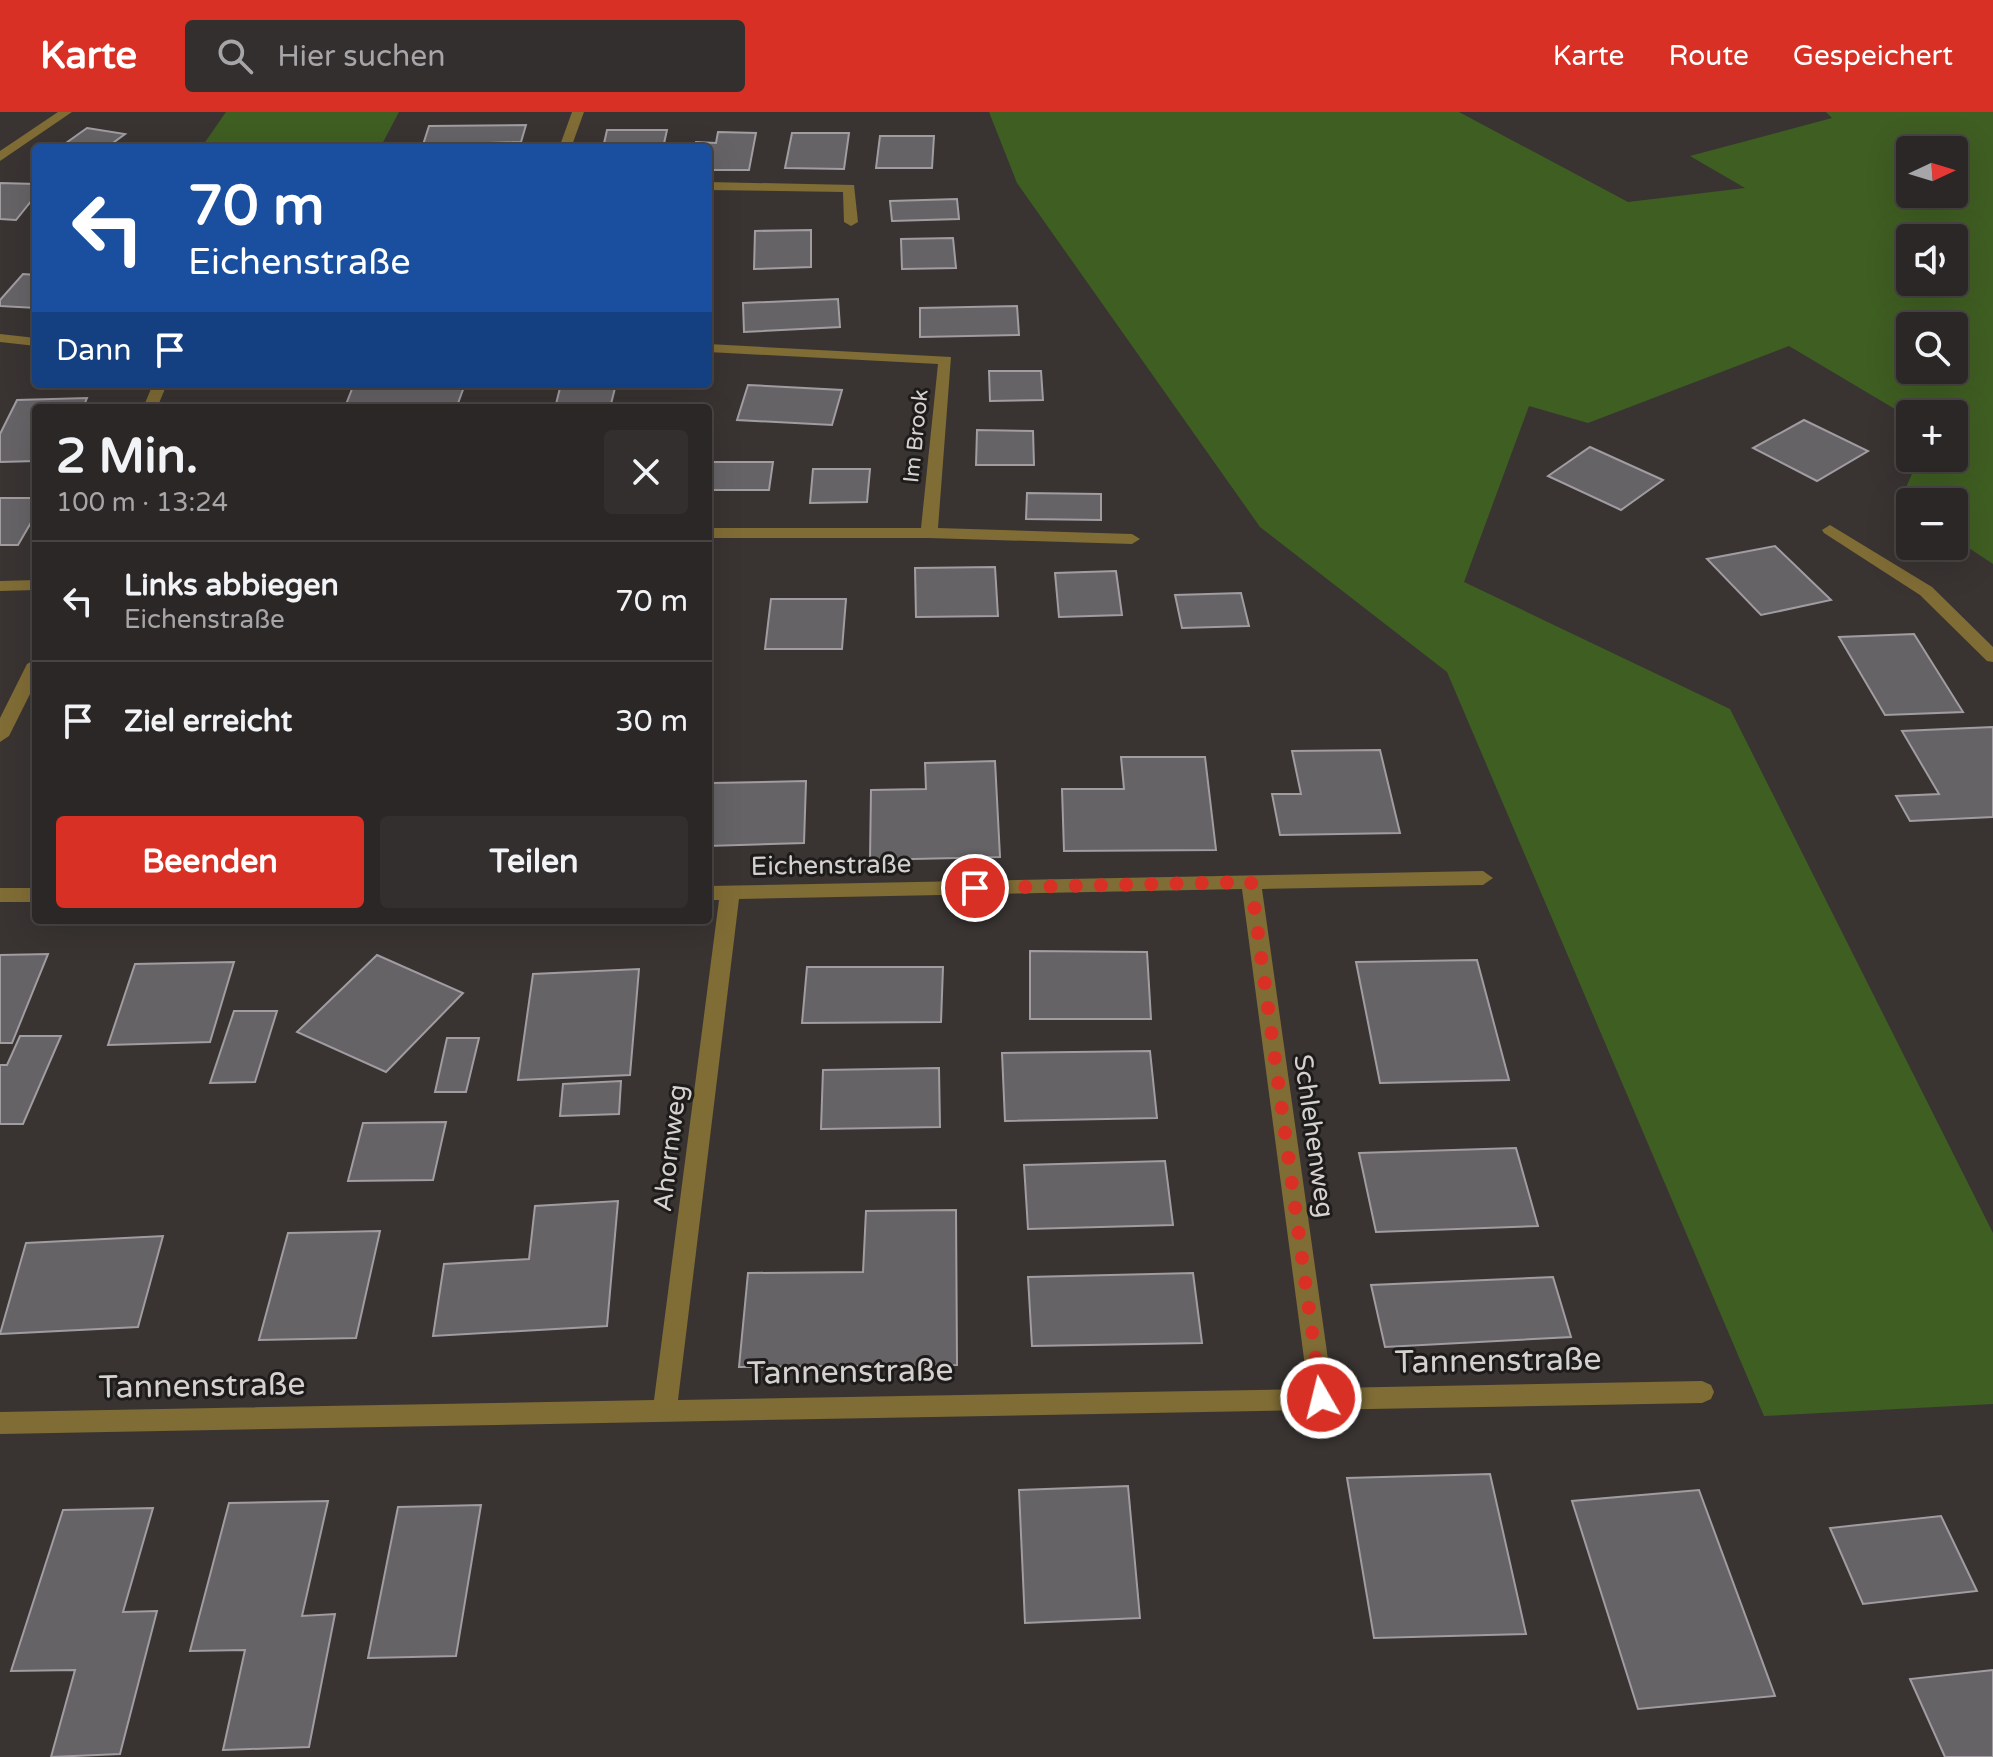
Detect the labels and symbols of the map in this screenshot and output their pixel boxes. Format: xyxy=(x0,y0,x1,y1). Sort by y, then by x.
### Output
north arrow xyxy=(1896,136,1968,208)
street label: Im Brook xyxy=(898,388,934,484)
street label: Eichenstraße xyxy=(750,848,912,882)
pin xyxy=(941,854,1009,922)
street label: Schlehenweg xyxy=(1287,1052,1341,1220)
street label: Ahornweg xyxy=(647,1083,693,1213)
street label: Tannenstraße xyxy=(1394,1340,1602,1382)
street label: Tannenstraße xyxy=(746,1351,954,1393)
position arrow xyxy=(1279,1356,1363,1440)
street label: Tannenstraße xyxy=(98,1365,306,1407)

